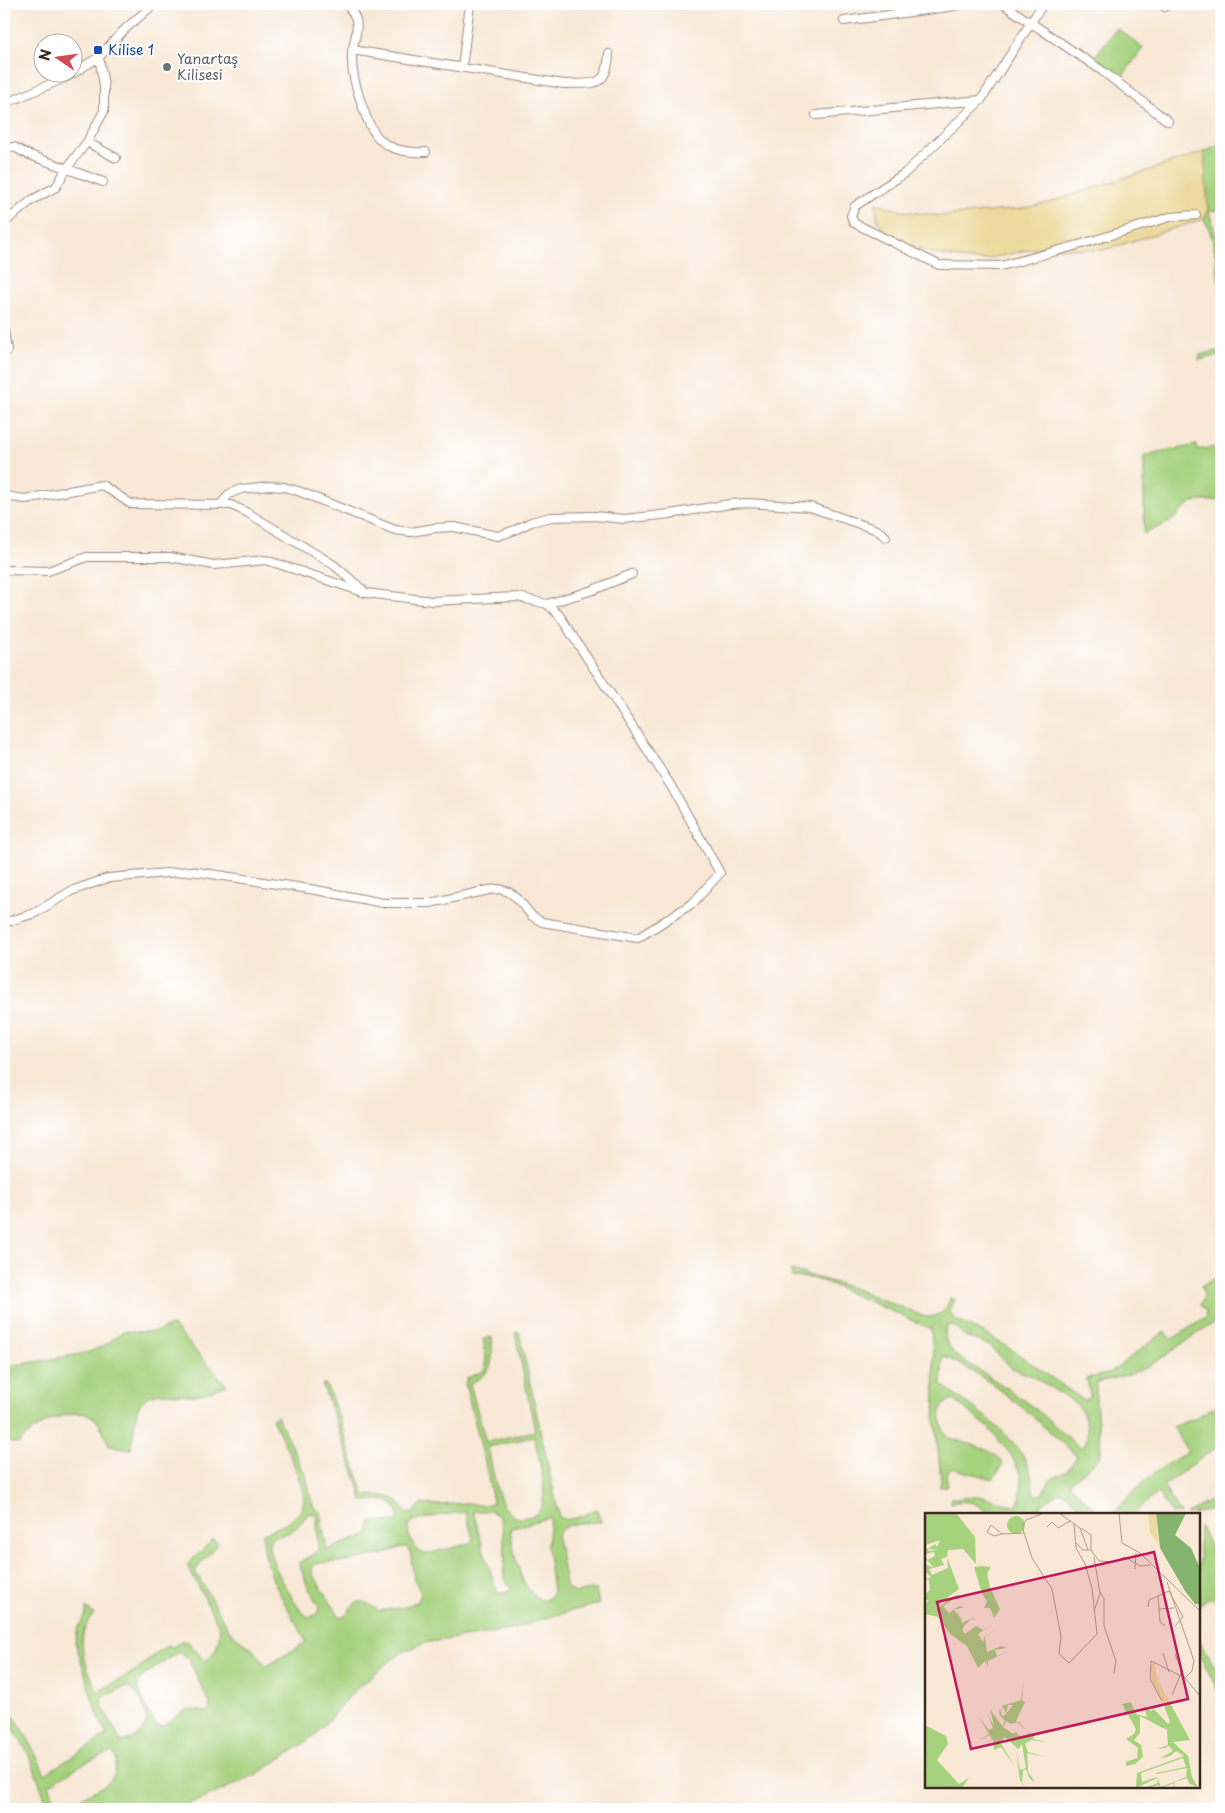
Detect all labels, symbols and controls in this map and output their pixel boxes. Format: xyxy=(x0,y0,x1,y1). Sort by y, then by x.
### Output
north arrow xyxy=(32,32,82,82)
place label: Kilise 1 xyxy=(108,39,154,60)
marker: Kilise 1 xyxy=(92,44,104,56)
text: N xyxy=(33,47,56,63)
place label: Yanartaş Kilisesi xyxy=(177,48,238,85)
marker: Yanartaş Kilisesi xyxy=(161,61,173,73)
inset map xyxy=(925,1513,1200,1788)

